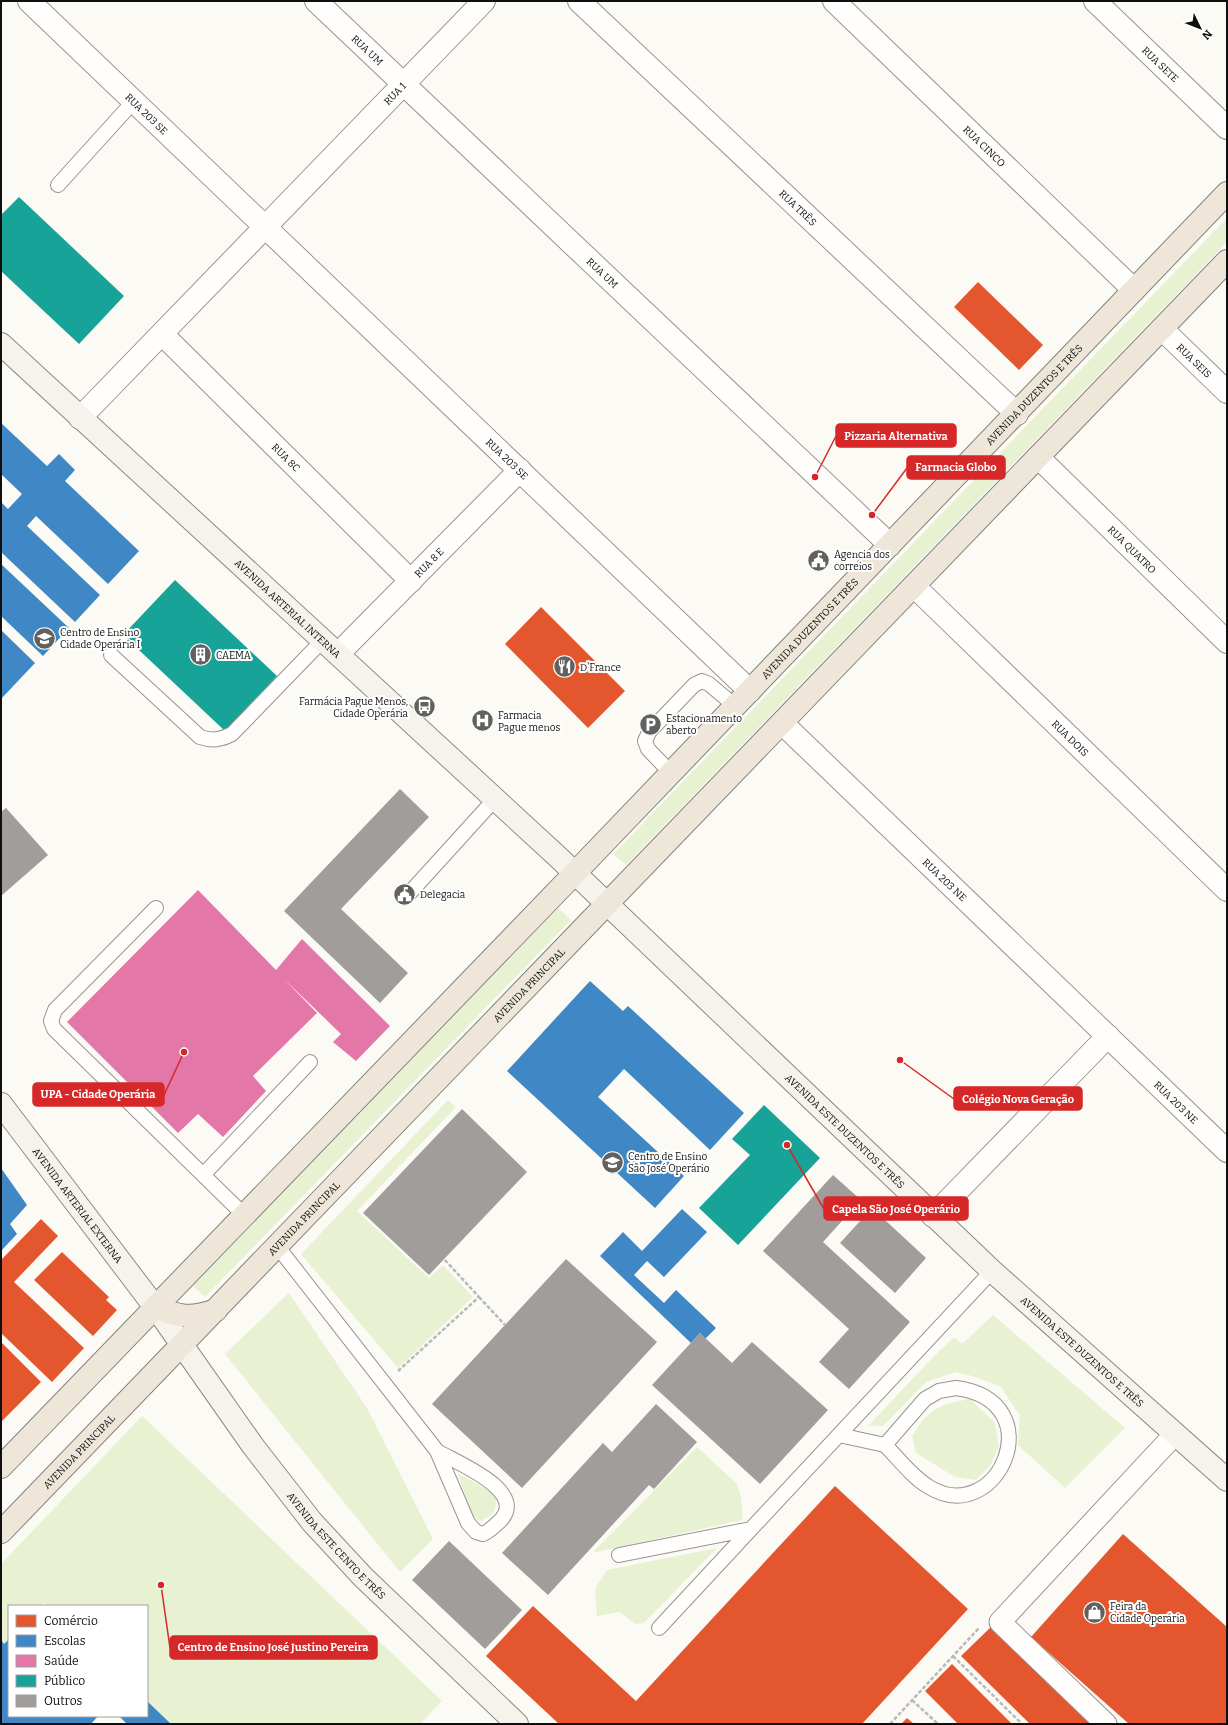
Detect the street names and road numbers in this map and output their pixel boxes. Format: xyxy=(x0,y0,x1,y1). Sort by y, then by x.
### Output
street label: RUA UM xyxy=(349,33,385,68)
street label: RUA SETE xyxy=(1139,45,1181,85)
street label: RUA 1 xyxy=(382,80,409,108)
street label: RUA 203 SE xyxy=(122,91,170,137)
street label: RUA CINCO xyxy=(960,124,1007,170)
street label: RUA TRÊS xyxy=(776,188,818,229)
street label: RUA UM xyxy=(584,256,620,291)
street label: RUA SEIS xyxy=(1174,341,1214,381)
street label: AVENIDA DUZENTOS E TRÊS xyxy=(984,342,1085,448)
street label: RUA 203 SE xyxy=(483,436,530,482)
street label: RUA 8C xyxy=(269,441,302,474)
street label: RUA QUATRO xyxy=(1105,524,1158,576)
street label: RUA 8 E xyxy=(412,546,447,580)
street label: AVENIDA ARTERIAL INTERNA xyxy=(232,557,343,661)
street label: AVENIDA DUZENTOS E TRÊS xyxy=(759,576,861,682)
street label: RUA DOIS xyxy=(1049,718,1091,759)
street label: RUA 203 NE xyxy=(920,857,969,904)
street label: AVENIDA PRINCIPAL xyxy=(491,946,568,1025)
street label: AVENIDA ESTE DUZENTOS E TRÊS xyxy=(782,1072,907,1191)
street label: RUA 203 NE xyxy=(1151,1079,1200,1127)
street label: AVENIDA ARTERIAL EXTERNA xyxy=(29,1146,125,1266)
street label: AVENIDA PRINCIPAL xyxy=(266,1179,343,1258)
street label: AVENIDA ESTE DUZENTOS E TRÊS xyxy=(1018,1294,1146,1410)
street label: AVENIDA PRINCIPAL xyxy=(41,1412,118,1492)
street label: AVENIDA ESTE CENTO E TRÊS xyxy=(284,1490,388,1602)

